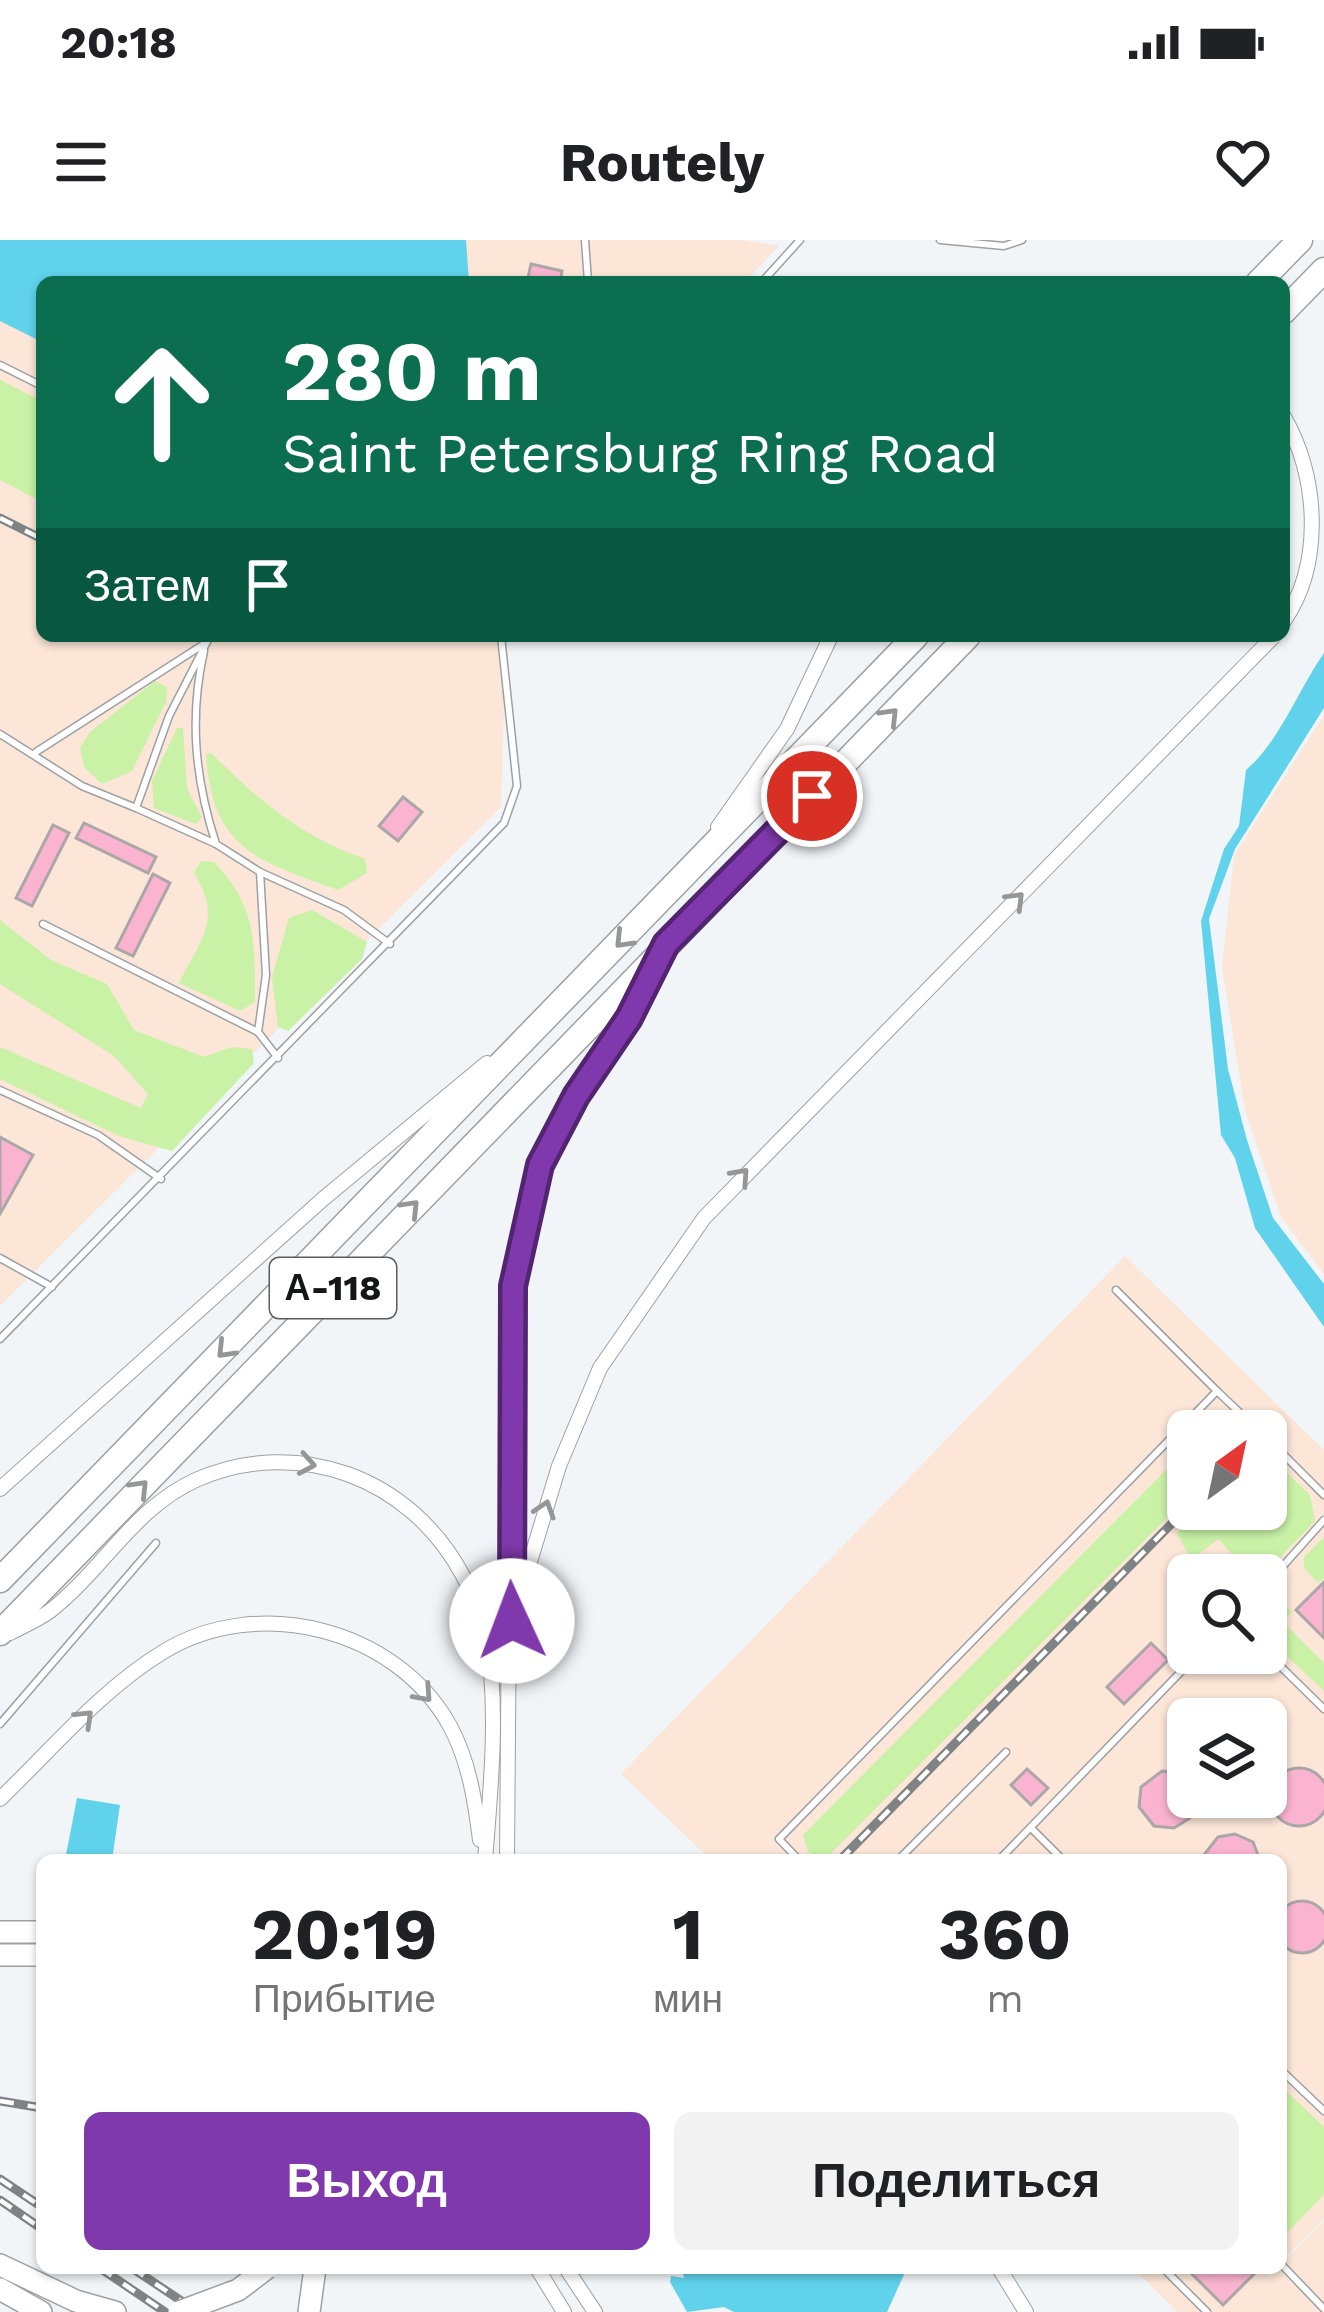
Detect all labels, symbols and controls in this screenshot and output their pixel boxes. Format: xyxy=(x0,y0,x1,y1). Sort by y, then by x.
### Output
text: 20:18 xyxy=(60,16,177,69)
icon: menu xyxy=(48,129,114,195)
icon: heart xyxy=(1210,129,1276,195)
text: Routely xyxy=(560,131,764,194)
text: 280 m xyxy=(282,322,542,420)
icon: ahead xyxy=(84,324,240,480)
text: Saint Petersburg Ring Road xyxy=(282,422,998,485)
icon: arrive xyxy=(235,552,301,618)
text: Затем xyxy=(84,559,211,612)
one-way arrow xyxy=(876,708,898,730)
pin xyxy=(761,745,863,847)
icon: arrive xyxy=(779,763,845,829)
one-way arrow xyxy=(1002,892,1024,914)
one-way arrow xyxy=(615,926,637,947)
one-way arrow xyxy=(727,1168,748,1190)
one-way arrow xyxy=(396,1200,418,1222)
road number: А-118 xyxy=(270,1258,396,1318)
one-way arrow xyxy=(217,1336,239,1358)
north arrow xyxy=(1167,1410,1287,1530)
map controls xyxy=(1167,1410,1287,1818)
one-way arrow xyxy=(296,1450,316,1475)
one-way arrow xyxy=(125,1480,147,1502)
one-way arrow xyxy=(531,1499,556,1520)
button: search xyxy=(1167,1554,1287,1674)
position arrow xyxy=(449,1558,575,1684)
one-way arrow xyxy=(410,1680,431,1702)
button: layers xyxy=(1167,1698,1287,1818)
one-way arrow xyxy=(71,1710,93,1732)
text: 20:19 xyxy=(251,1892,438,1976)
text: 1 xyxy=(672,1892,704,1976)
text: 360 xyxy=(938,1892,1072,1976)
text: Прибытие xyxy=(253,1976,436,2021)
text: мин xyxy=(653,1976,723,2021)
text: m xyxy=(986,1976,1024,2021)
button: Выход xyxy=(84,2112,650,2250)
button: Поделиться xyxy=(674,2112,1239,2250)

